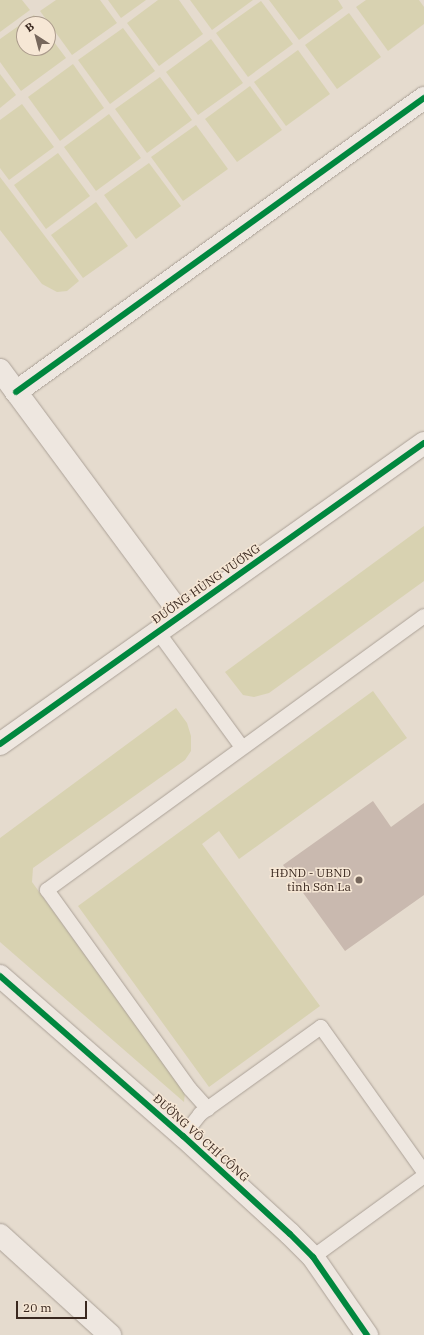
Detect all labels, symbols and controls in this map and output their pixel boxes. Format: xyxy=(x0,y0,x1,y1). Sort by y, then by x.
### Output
north arrow xyxy=(16,16,56,56)
text: B xyxy=(22,19,37,35)
street label: ĐƯỜNG HÙNG VƯƠNG xyxy=(149,541,263,627)
place label: HĐND - UBND tỉnh Sơn La xyxy=(270,866,351,894)
marker: HĐND - UBND tỉnh Sơn La xyxy=(354,875,364,885)
street label: ĐƯỜNG VÕ CHÍ CÔNG xyxy=(150,1091,252,1185)
scale bar xyxy=(18,1293,89,1319)
text: 20 m xyxy=(23,1300,52,1315)

